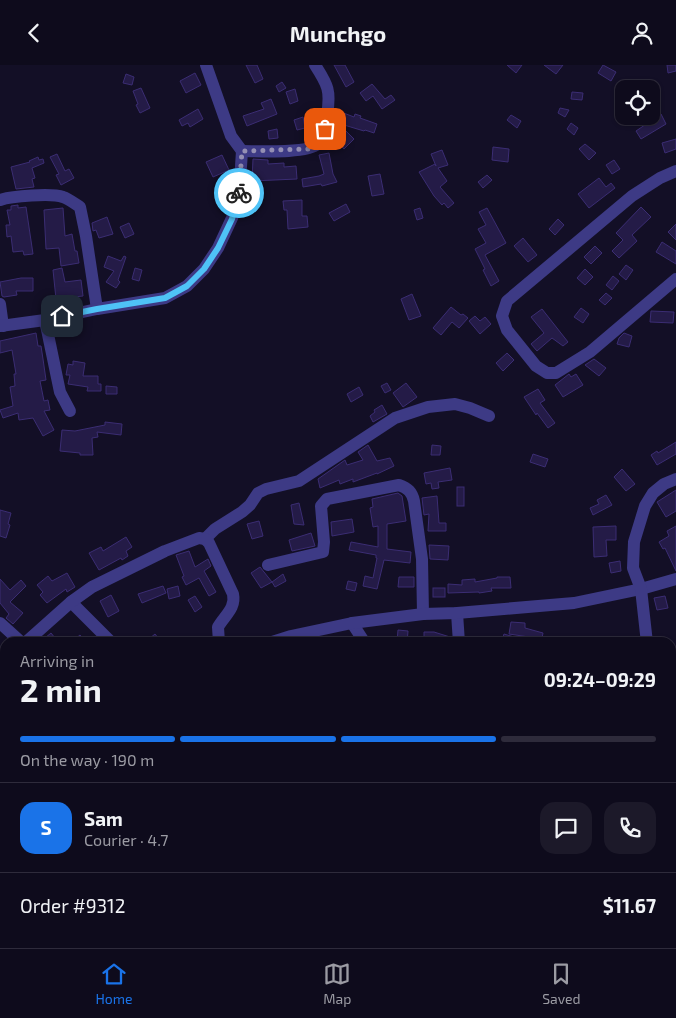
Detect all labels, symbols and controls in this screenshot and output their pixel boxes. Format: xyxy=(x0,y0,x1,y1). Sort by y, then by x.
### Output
icon: back xyxy=(20,19,48,47)
icon: person xyxy=(628,19,656,47)
text: Munchgo xyxy=(290,20,386,46)
map controls xyxy=(615,80,660,125)
button: locate xyxy=(615,80,660,125)
pin xyxy=(304,108,346,150)
icon: bag xyxy=(311,115,339,143)
courier xyxy=(214,168,264,218)
icon: bike xyxy=(225,179,253,207)
pin xyxy=(41,295,83,337)
icon: home xyxy=(48,302,76,330)
text: Arriving in xyxy=(20,651,94,670)
text: 09:24–09:29 xyxy=(544,668,656,691)
text: 2 min xyxy=(20,670,102,708)
text: On the way · 190 m xyxy=(20,750,154,769)
button: chat xyxy=(540,802,592,854)
button: phone xyxy=(604,802,656,854)
text: Sam xyxy=(84,807,123,830)
text: S xyxy=(40,816,52,839)
text: Courier · 4.7 xyxy=(84,830,168,849)
text: Order #9312 xyxy=(20,894,125,917)
text: $11.67 xyxy=(603,894,656,917)
tab: Home xyxy=(95,960,132,1007)
tab: Map xyxy=(323,960,351,1007)
tab: Saved xyxy=(542,960,581,1007)

